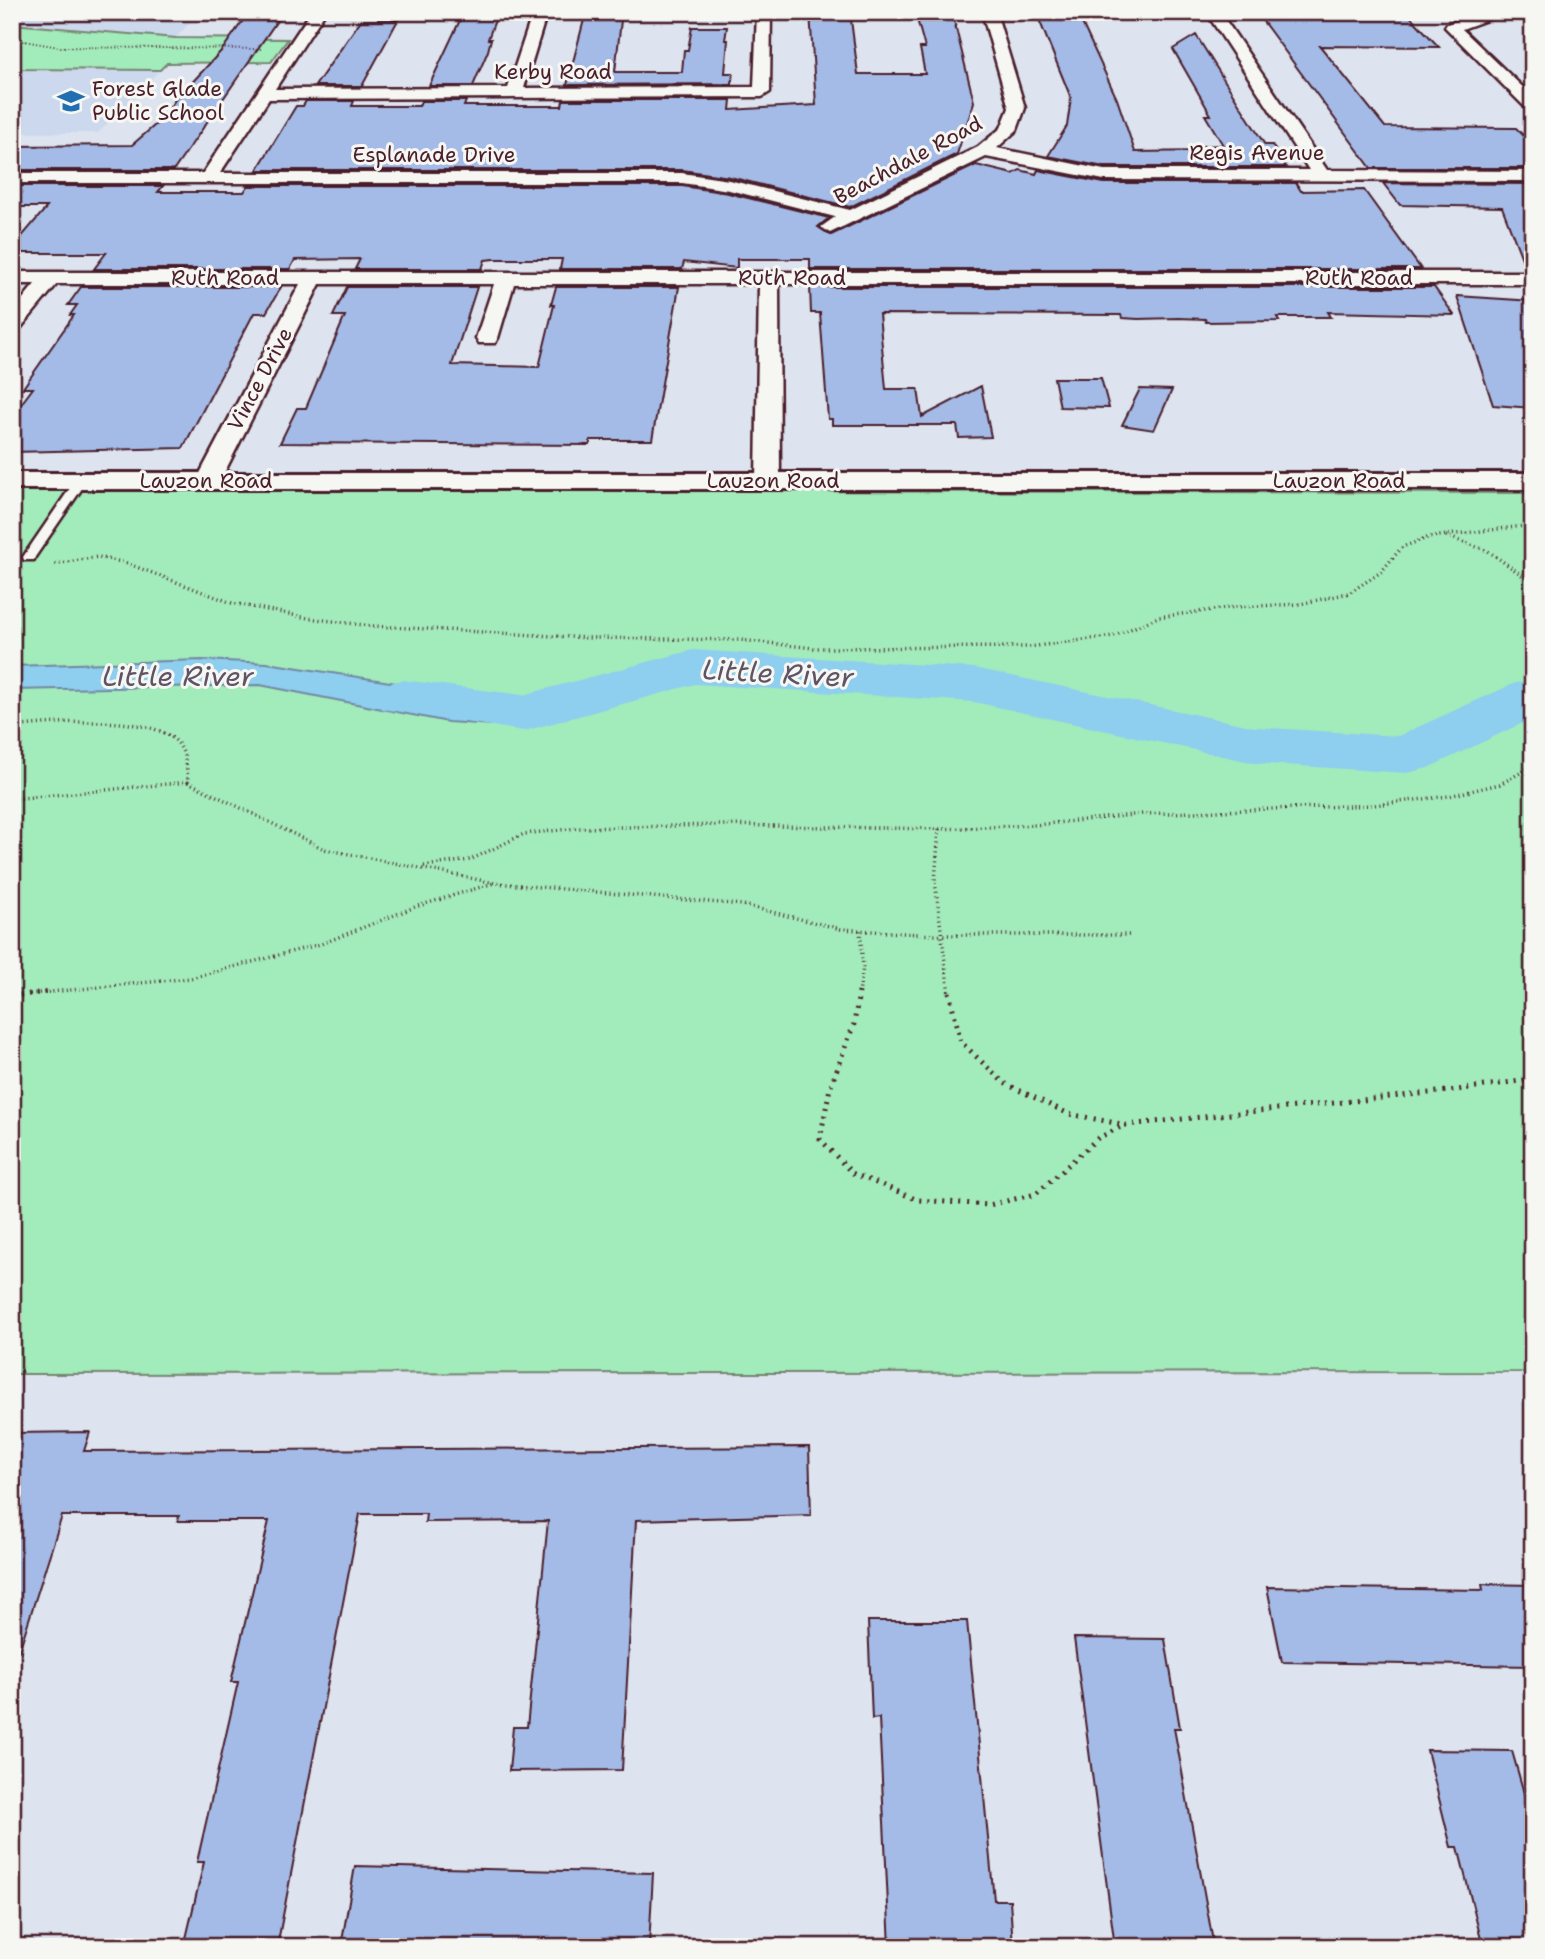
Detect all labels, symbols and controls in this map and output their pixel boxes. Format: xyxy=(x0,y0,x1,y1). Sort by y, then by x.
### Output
street label: Kerby Road xyxy=(494,58,612,86)
place label: Forest Glade Public School xyxy=(92,75,225,127)
school or university icon: Forest Glade Public School xyxy=(56,86,86,116)
street label: Beachdale Road xyxy=(829,109,987,211)
street label: Regis Avenue xyxy=(1189,139,1325,167)
street label: Esplanade Drive xyxy=(352,141,516,169)
street label: Ruth Road xyxy=(171,264,279,292)
street label: Ruth Road xyxy=(738,264,846,292)
street label: Ruth Road xyxy=(1305,264,1413,292)
street label: Vince Drive xyxy=(221,322,299,436)
street label: Lauzon Road xyxy=(139,467,273,495)
street label: Lauzon Road xyxy=(706,467,840,495)
street label: Lauzon Road xyxy=(1272,467,1406,495)
water label: Little River xyxy=(701,650,856,696)
water label: Little River xyxy=(102,657,255,695)

